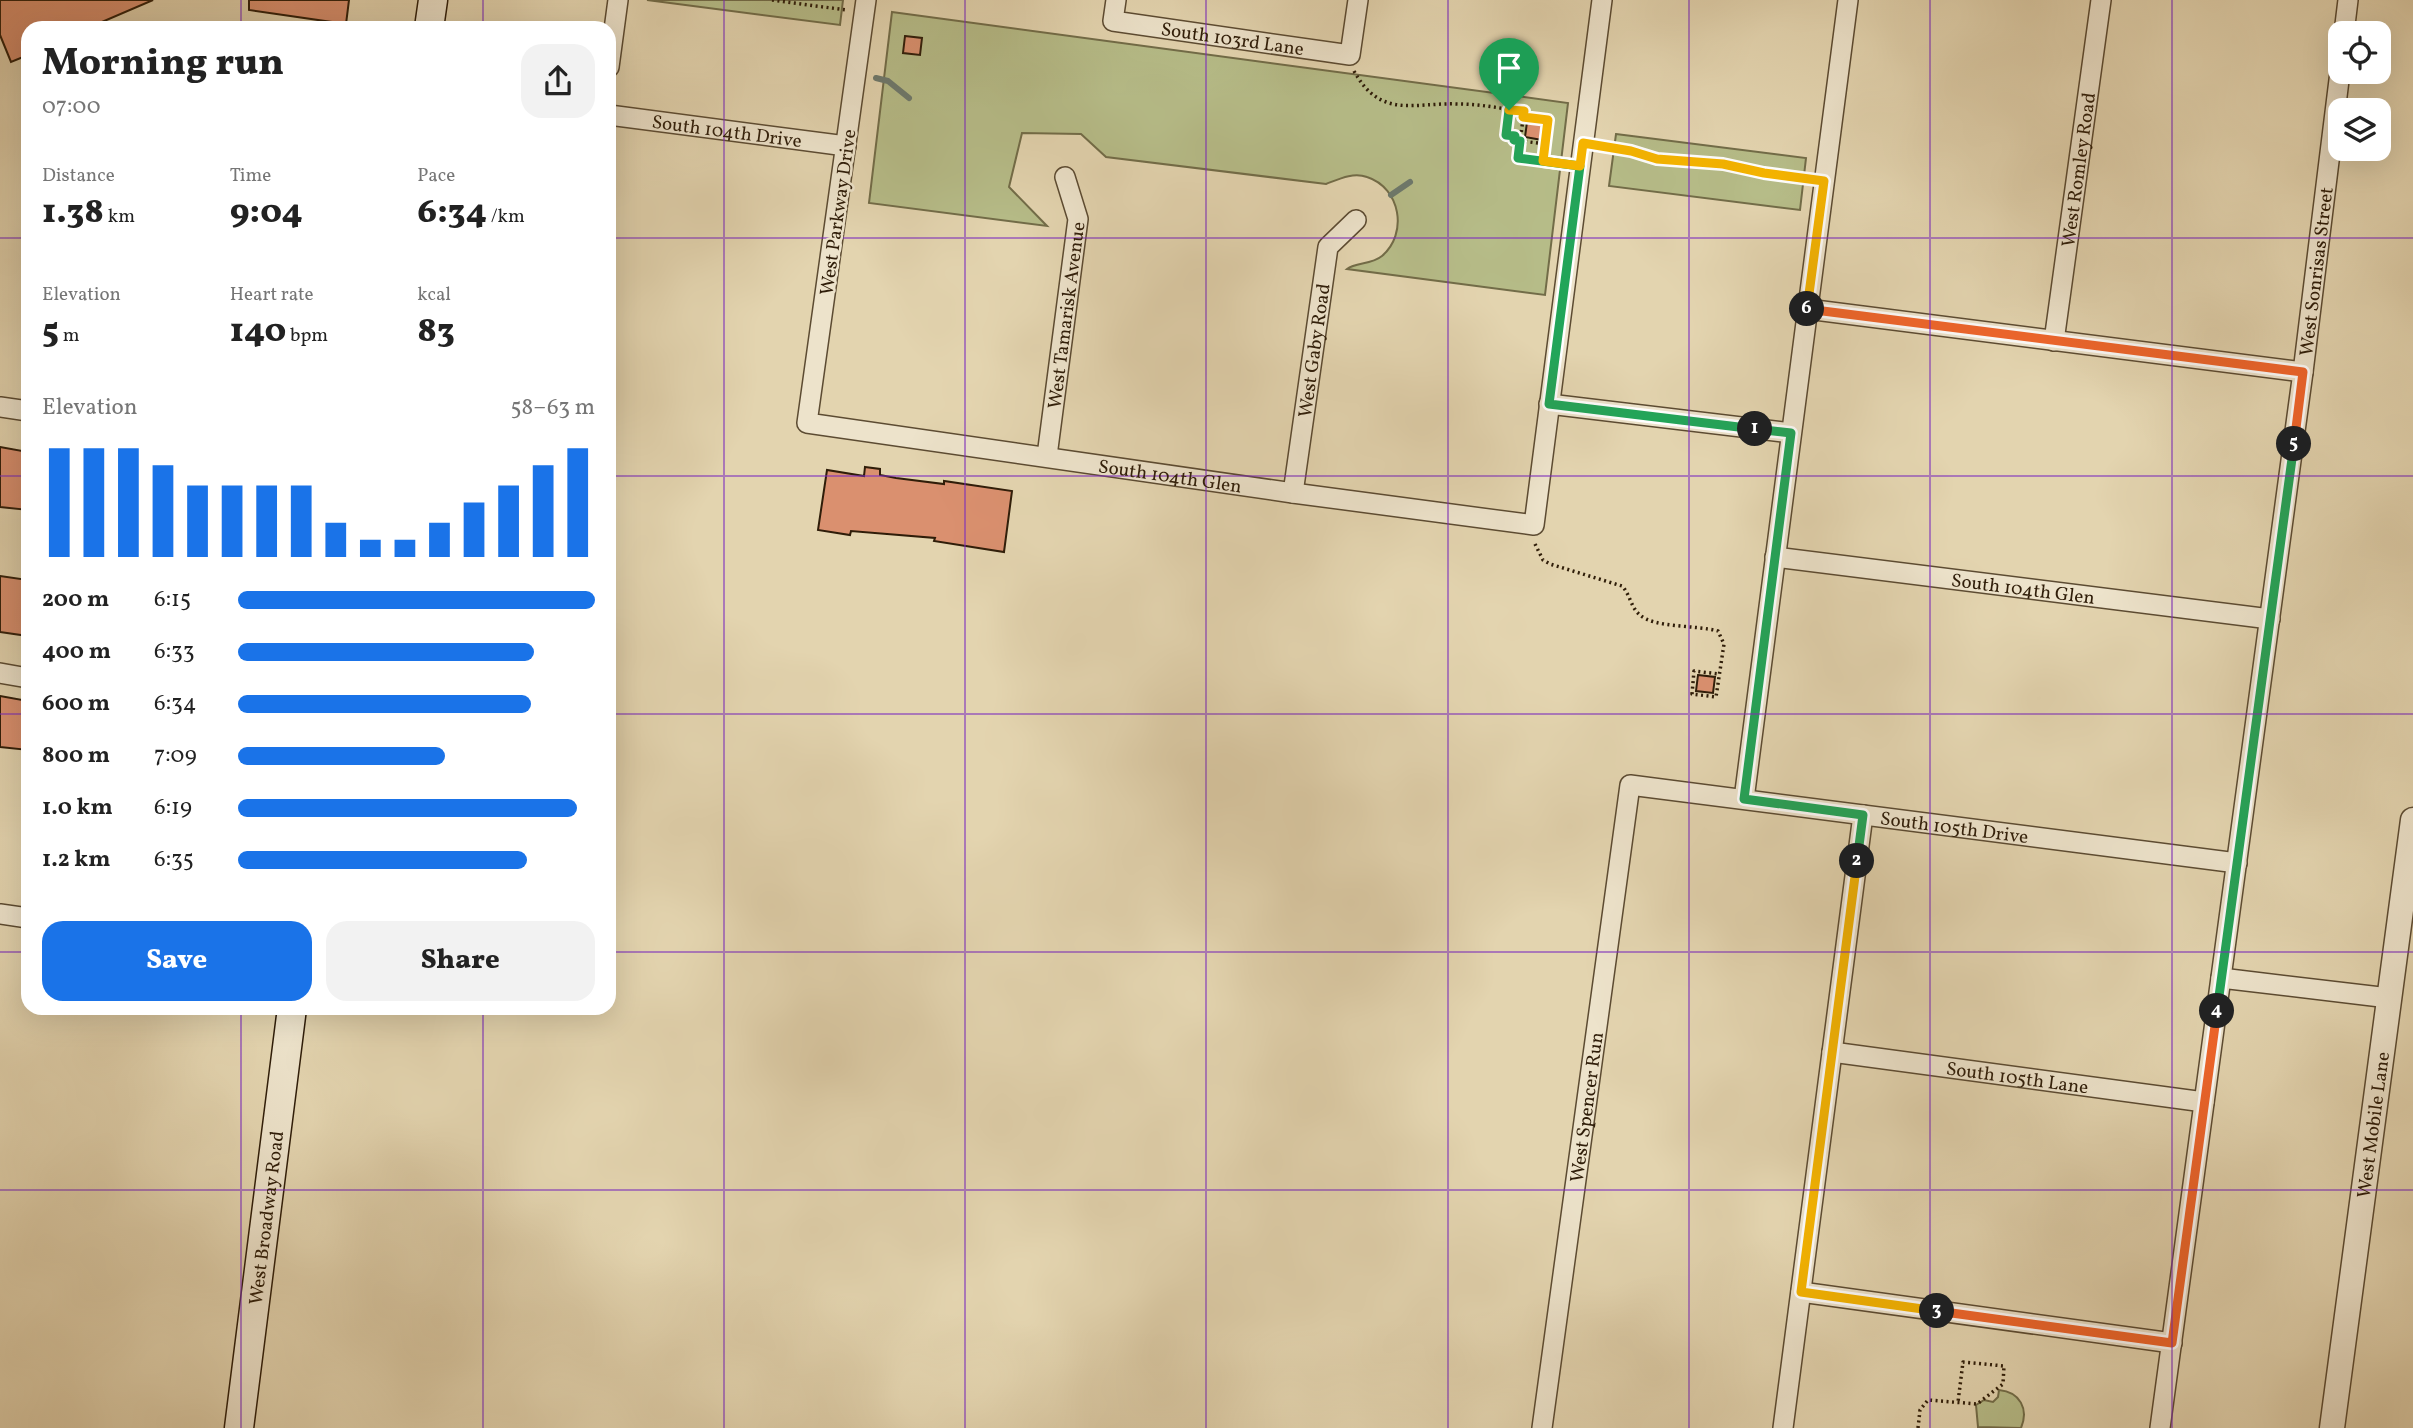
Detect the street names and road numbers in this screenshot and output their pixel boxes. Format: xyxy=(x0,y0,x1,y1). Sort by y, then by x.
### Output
street label: South 103rd Lane xyxy=(1159,17,1305,63)
street label: West Romley Road xyxy=(2056,91,2103,249)
street label: South 104th Drive xyxy=(650,110,803,155)
street label: West Parkway Drive xyxy=(814,128,864,297)
street label: West Sonrisas Street xyxy=(2294,185,2341,358)
street label: West Tamarisk Avenue xyxy=(1042,220,1093,411)
street label: West Gaby Road xyxy=(1293,282,1338,419)
street label: South 104th Glen xyxy=(1096,454,1243,500)
street label: South 104th Glen xyxy=(1949,568,2096,612)
street label: South 105th Drive xyxy=(1878,806,2030,851)
street label: West Spencer Run xyxy=(1565,1031,1611,1184)
street label: West Mobile Lane xyxy=(2352,1050,2397,1200)
street label: South 105th Lane xyxy=(1944,1056,2090,1101)
street label: West Broadway Road xyxy=(244,1129,291,1307)

